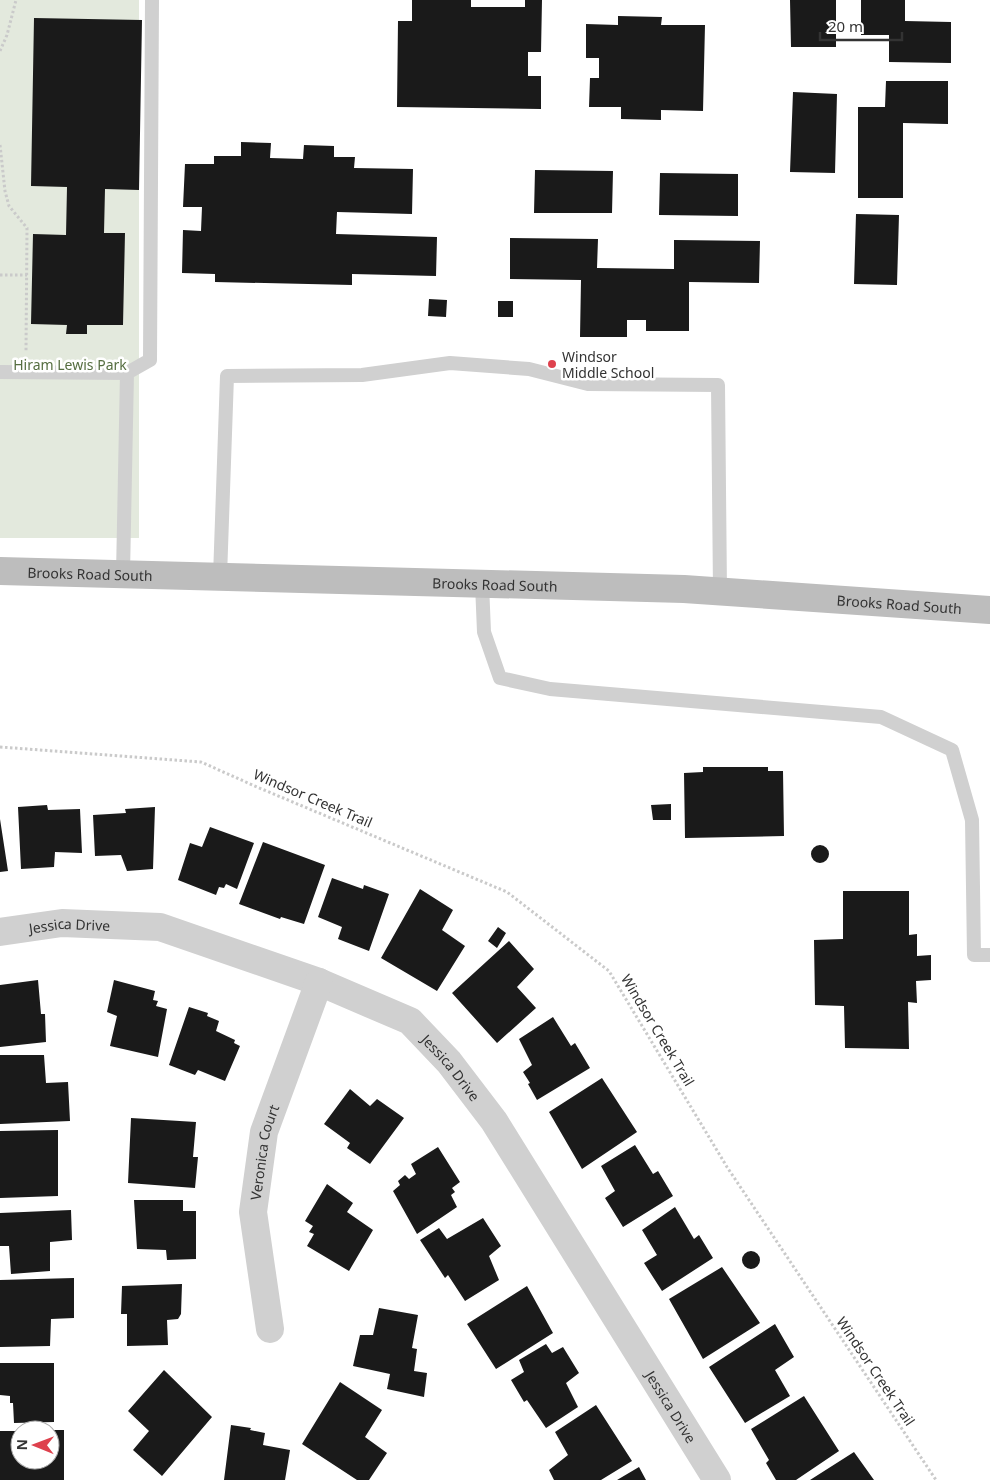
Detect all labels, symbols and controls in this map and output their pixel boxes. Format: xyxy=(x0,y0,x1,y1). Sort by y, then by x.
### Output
scale bar xyxy=(820,10,902,42)
text: 20 m xyxy=(828,16,863,36)
place label: Windsor Middle School xyxy=(562,347,654,382)
park label: Hiram Lewis Park xyxy=(13,355,127,374)
marker: Windsor Middle School xyxy=(546,358,558,370)
street label: Brooks Road South xyxy=(27,562,153,585)
street label: Brooks Road South xyxy=(432,573,558,595)
street label: Brooks Road South xyxy=(836,590,962,618)
street label: Windsor Creek Trail xyxy=(251,764,375,832)
street label: Jessica Drive xyxy=(25,913,111,938)
street label: Windsor Creek Trail xyxy=(617,970,699,1090)
street label: Jessica Drive xyxy=(416,1028,485,1105)
street label: Veronica Court xyxy=(245,1102,283,1201)
street label: Windsor Creek Trail xyxy=(832,1313,920,1429)
street label: Jessica Drive xyxy=(641,1365,701,1446)
north arrow xyxy=(10,1420,60,1470)
text: N xyxy=(12,1439,31,1451)

